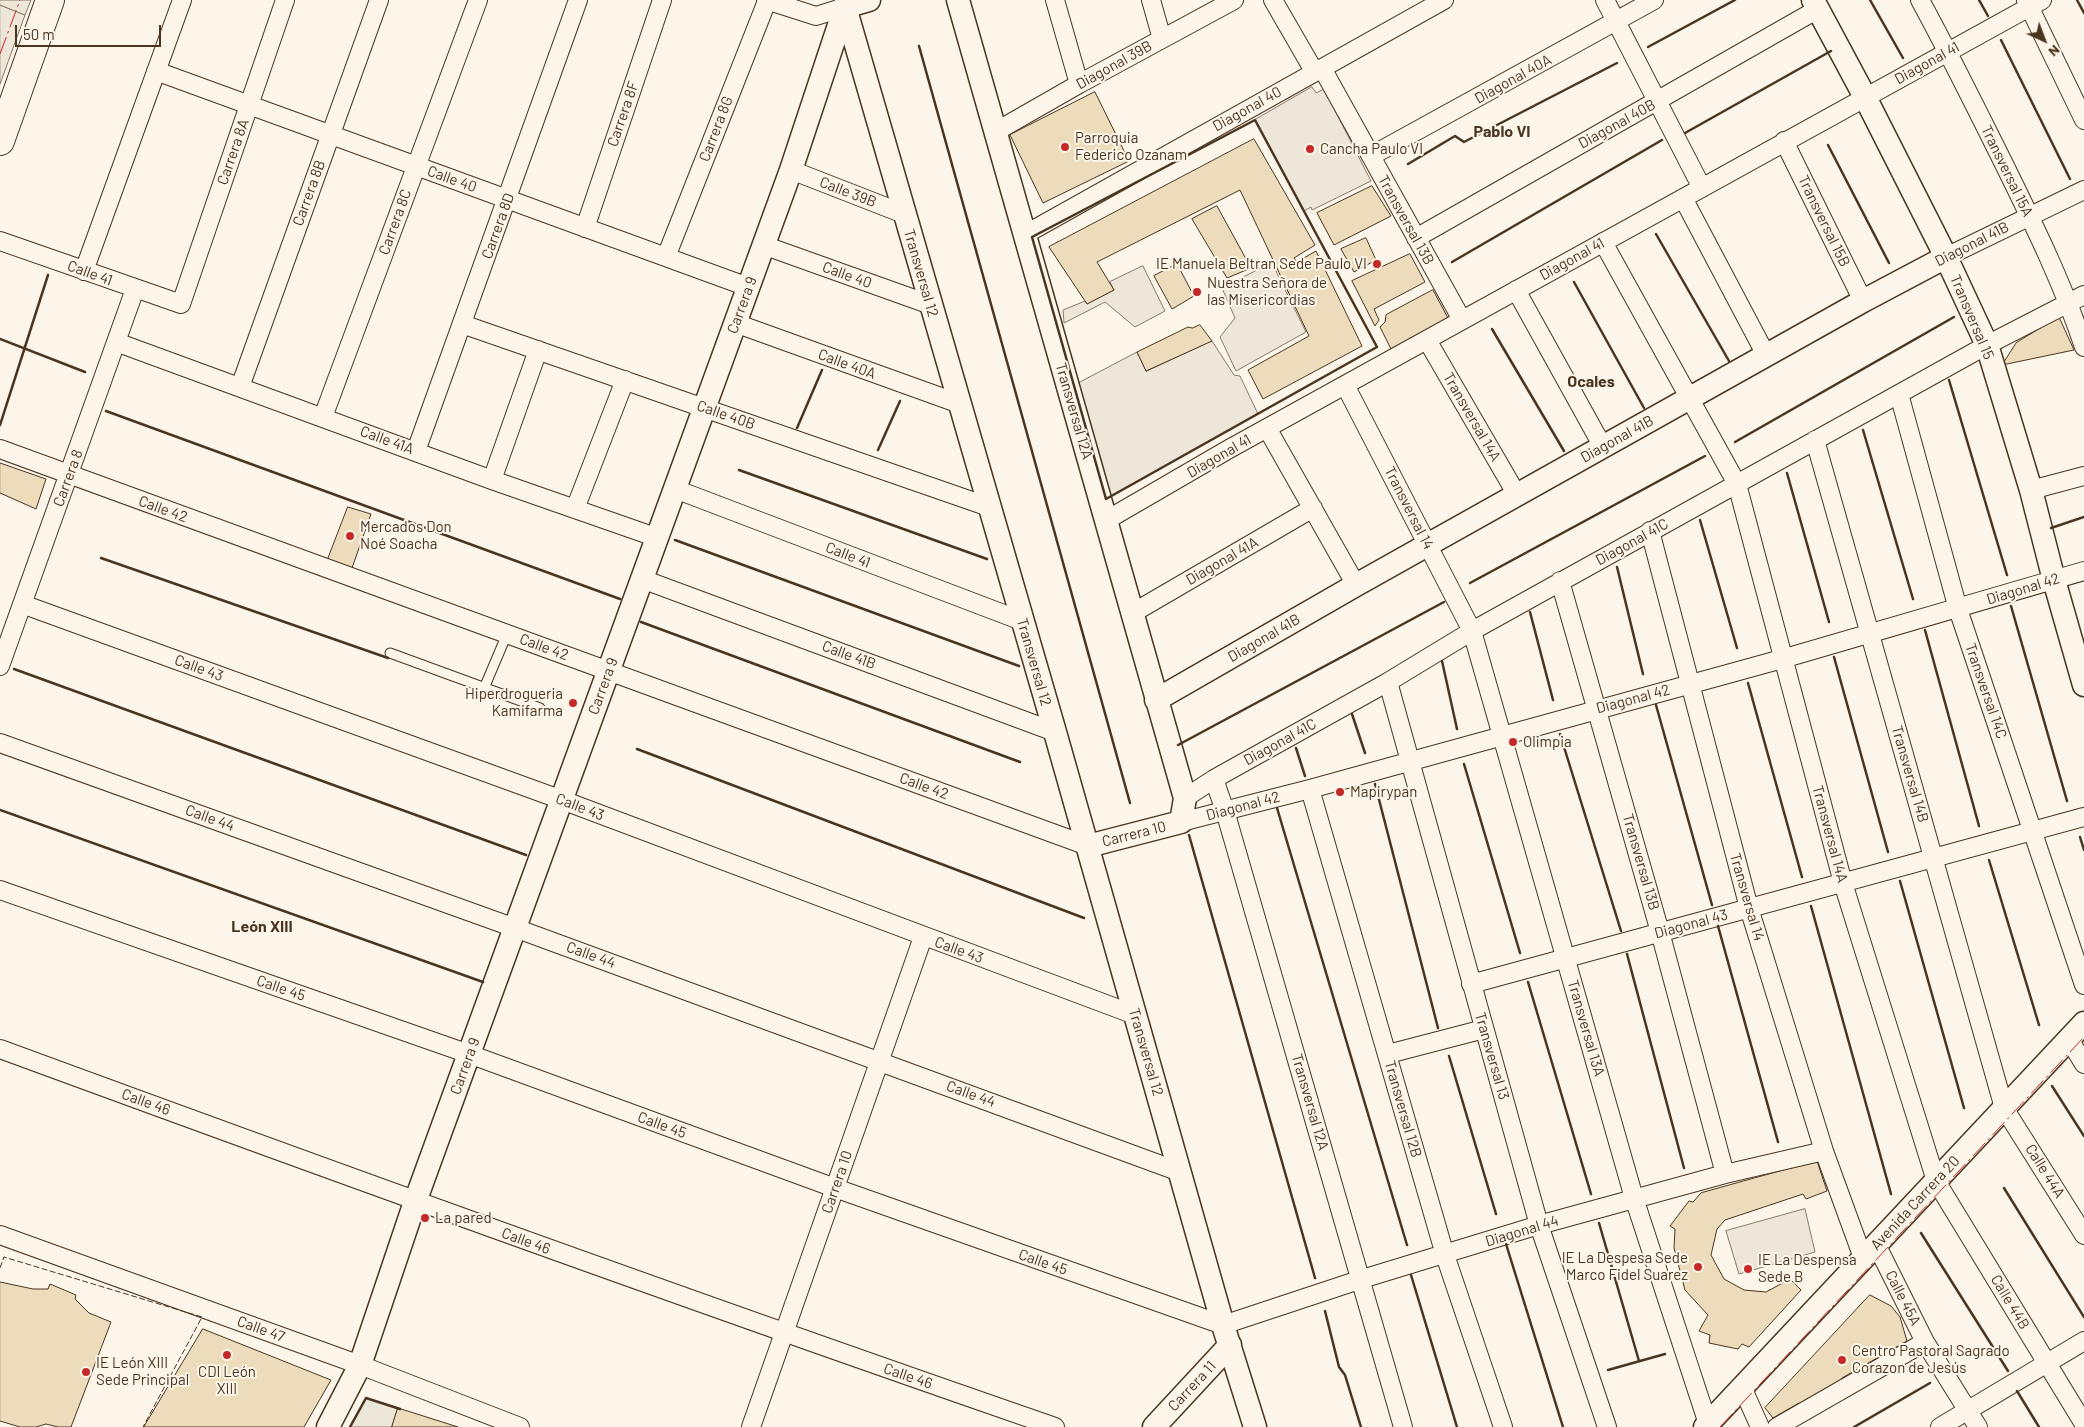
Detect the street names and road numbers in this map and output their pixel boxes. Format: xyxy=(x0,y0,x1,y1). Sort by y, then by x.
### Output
street label: Diagonal 39B xyxy=(1073,37,1155,93)
street label: Diagonal 41 xyxy=(1891,38,1963,88)
street label: Diagonal 40A xyxy=(1471,51,1555,107)
street label: Carrera 8F xyxy=(603,79,643,149)
street label: Diagonal 40 xyxy=(1209,83,1285,135)
street label: Carrera 8G xyxy=(695,94,737,164)
street label: Diagonal 40B xyxy=(1575,95,1659,153)
street label: Carrera 8A xyxy=(213,117,253,187)
street label: Transversal 15A xyxy=(1977,122,2037,220)
street label: Carrera 8B xyxy=(289,158,329,228)
street label: Calle 40 xyxy=(425,162,479,196)
street label: Transversal 13B xyxy=(1374,172,1438,268)
street label: Transversal 15B xyxy=(1794,172,1854,270)
street label: Calle 39B xyxy=(817,173,879,211)
street label: Carrera 8C xyxy=(375,187,415,257)
street label: Carrera 8D xyxy=(478,191,518,261)
street label: Diagonal 41B xyxy=(1932,218,2012,270)
street label: Transversal 12 xyxy=(900,227,942,319)
street label: Diagonal 41 xyxy=(1536,234,1608,284)
street label: Calle 41 xyxy=(65,257,115,289)
street label: Calle 40 xyxy=(820,258,874,292)
street label: Transversal 15 xyxy=(1946,272,1998,362)
street label: Carrera 9 xyxy=(723,274,761,336)
street label: Calle 40A xyxy=(816,345,878,383)
street label: Transversal 12A xyxy=(1052,361,1096,461)
street label: Transversal 14A xyxy=(1439,369,1505,465)
street label: Calle 40B xyxy=(694,397,758,433)
street label: Diagonal 41B xyxy=(1577,412,1657,466)
street label: Calle 41A xyxy=(358,422,416,458)
street label: Diagonal 41 xyxy=(1184,430,1254,482)
street label: Carrera 8 xyxy=(49,447,87,509)
street label: Transversal 14 xyxy=(1380,463,1438,553)
street label: Calle 42 xyxy=(136,492,190,526)
street label: Diagonal 41C xyxy=(1592,515,1672,569)
street label: Diagonal 41A xyxy=(1183,533,1261,589)
street label: Calle 41 xyxy=(823,538,873,572)
street label: Diagonal 42 xyxy=(1984,569,2062,609)
street label: Diagonal 41B xyxy=(1225,610,1303,666)
street label: Transversal 12 xyxy=(1013,616,1055,708)
street label: Calle 42 xyxy=(517,630,571,664)
street label: Calle 41B xyxy=(820,637,878,673)
street label: Transversal 14C xyxy=(1961,641,2011,741)
street label: Calle 43 xyxy=(172,651,226,685)
street label: Carrera 9 xyxy=(584,655,622,717)
street label: Diagonal 42 xyxy=(1594,681,1672,717)
street label: Diagonal 41C xyxy=(1240,715,1320,769)
street label: Transversal 14B xyxy=(1888,723,1932,825)
street label: Calle 42 xyxy=(897,769,951,803)
street label: Transversal 14A xyxy=(1808,783,1852,885)
street label: Diagonal 42 xyxy=(1204,788,1282,824)
street label: Calle 43 xyxy=(553,790,607,824)
street label: Calle 44 xyxy=(183,801,237,835)
street label: Transversal 13B xyxy=(1619,812,1663,912)
street label: Carrera 10 xyxy=(1100,817,1168,851)
street label: Transversal 14 xyxy=(1726,851,1768,943)
street label: Diagonal 43 xyxy=(1652,906,1730,942)
street label: Calle 43 xyxy=(932,933,986,967)
street label: Calle 44 xyxy=(564,938,618,972)
street label: Calle 45 xyxy=(254,971,308,1005)
street label: Transversal 13A xyxy=(1564,978,1608,1078)
street label: Transversal 12 xyxy=(1125,1006,1167,1098)
street label: Transversal 13 xyxy=(1471,1010,1513,1102)
street label: Carrera 9 xyxy=(446,1035,484,1097)
street label: Transversal 12A xyxy=(1288,1052,1332,1152)
street label: Transversal 12B xyxy=(1381,1058,1425,1160)
street label: Calle 44 xyxy=(944,1077,998,1111)
street label: Calle 46 xyxy=(119,1085,173,1119)
street label: Calle 45 xyxy=(635,1108,689,1142)
street label: Calle 44A xyxy=(2021,1141,2069,1201)
street label: Carrera 10 xyxy=(818,1148,856,1216)
street label: Avenida Carrera 20 xyxy=(1867,1152,1963,1254)
street label: Diagonal 44 xyxy=(1483,1211,1561,1251)
street label: Calle 46 xyxy=(499,1224,553,1258)
street label: Calle 45 xyxy=(1016,1245,1070,1279)
street label: Calle 45A xyxy=(1881,1267,1925,1329)
street label: Calle 44B xyxy=(1987,1271,2033,1333)
street label: Calle 47 xyxy=(235,1312,287,1346)
street label: Carrera 11 xyxy=(1164,1357,1220,1415)
street label: Calle 46 xyxy=(881,1359,935,1393)

